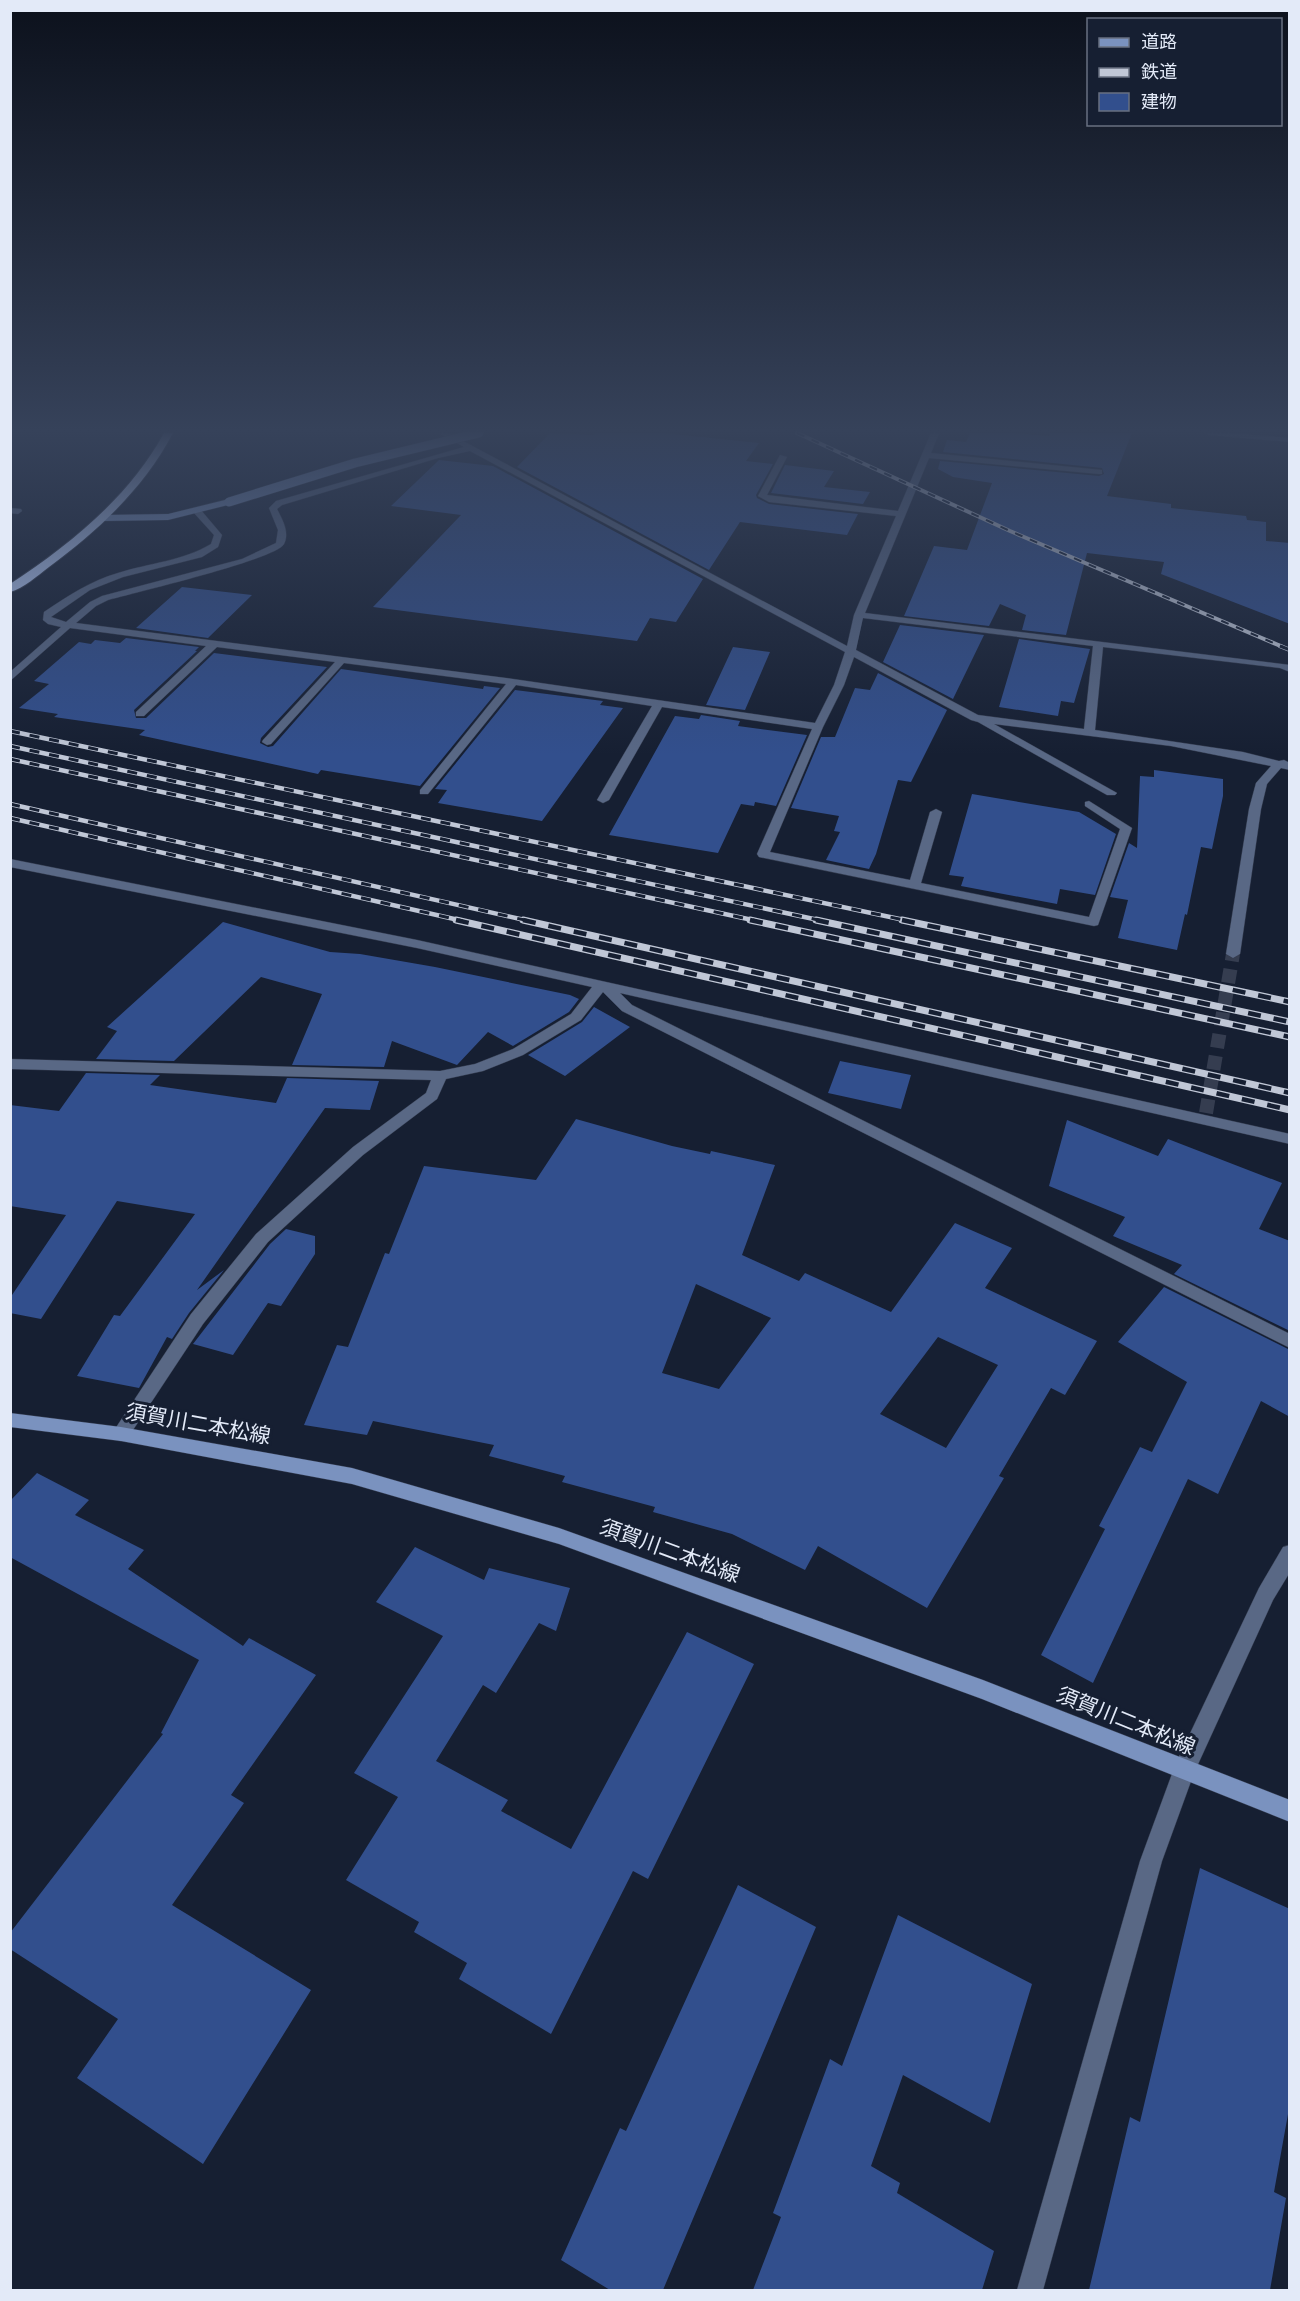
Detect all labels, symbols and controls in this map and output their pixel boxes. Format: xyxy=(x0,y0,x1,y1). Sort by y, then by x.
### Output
legend xyxy=(1087,18,1282,126)
text: 道路 xyxy=(1141,32,1177,52)
text: 鉄道 xyxy=(1141,62,1177,82)
text: 建物 xyxy=(1141,92,1177,112)
street label: 須賀川二本松線 xyxy=(124,1399,272,1449)
street label: 須賀川二本松線 xyxy=(597,1515,743,1587)
street label: 須賀川二本松線 xyxy=(1053,1682,1199,1760)

